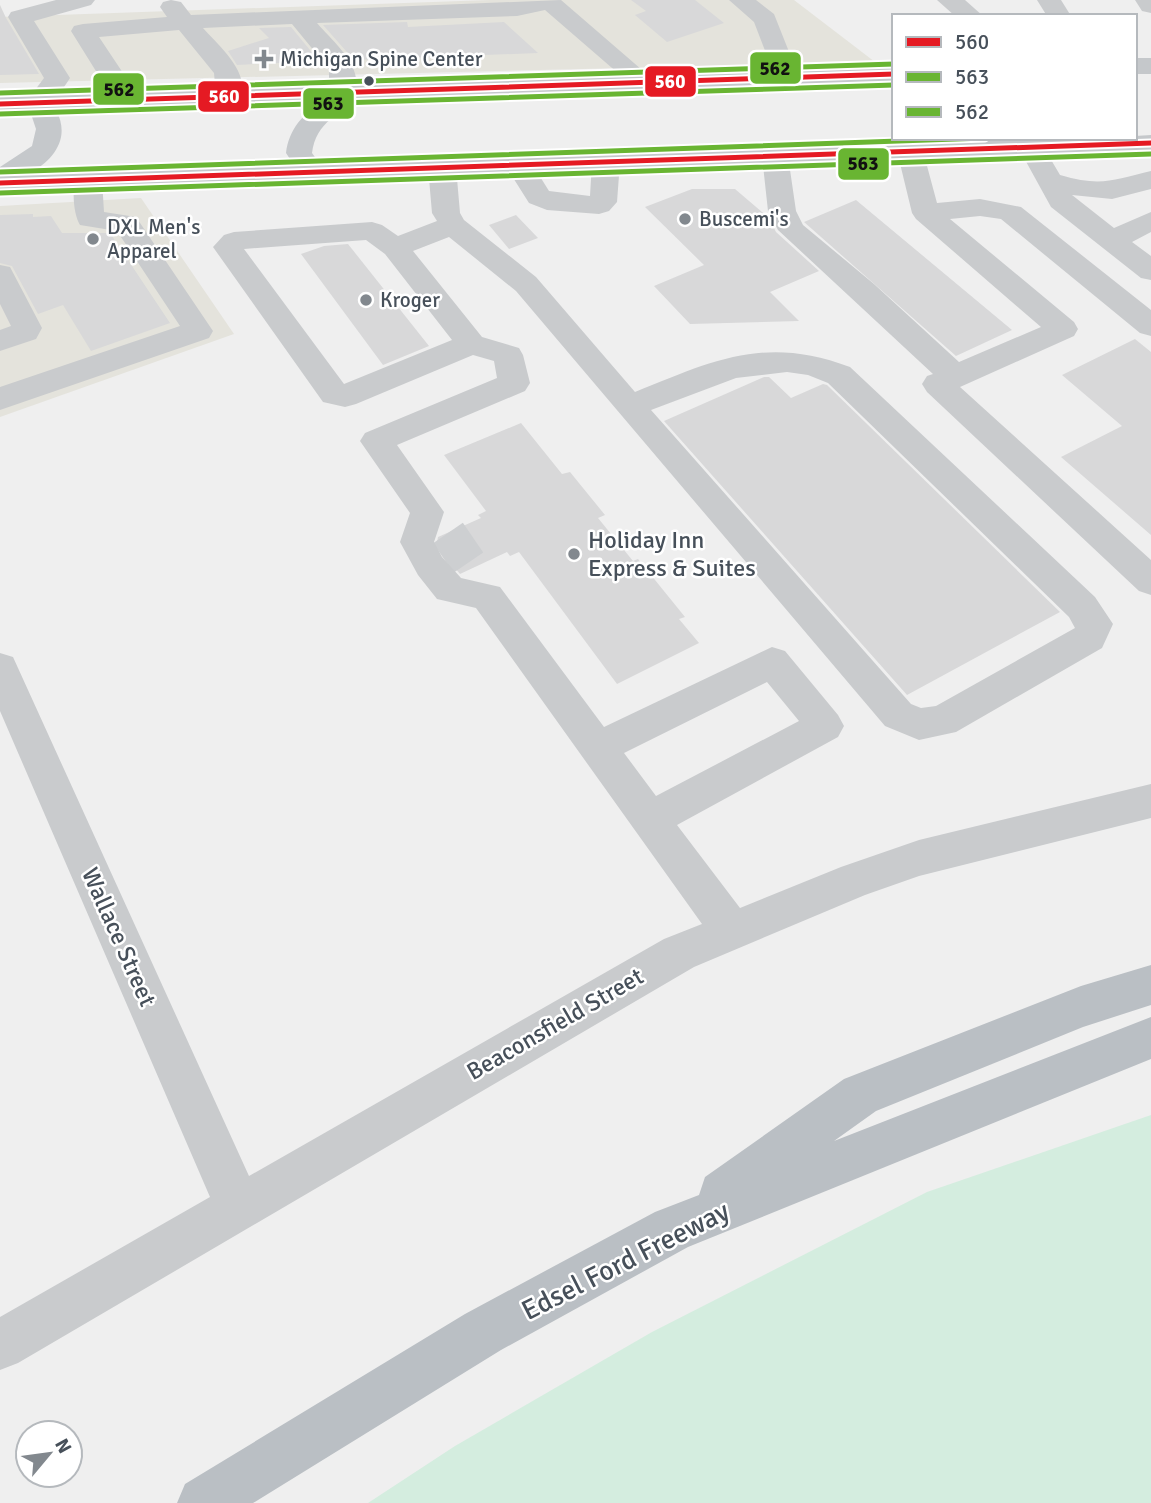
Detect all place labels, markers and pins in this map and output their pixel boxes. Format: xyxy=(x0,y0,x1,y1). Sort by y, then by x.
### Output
place label: Michigan Spine Center xyxy=(280,46,483,72)
marker: Michigan Spine Center xyxy=(254,49,274,69)
unlabelled marker xyxy=(362,74,376,88)
place label: Buscemi's xyxy=(699,206,789,232)
marker: Buscemi's xyxy=(677,211,693,227)
place label: DXL Men's Apparel xyxy=(107,214,200,264)
marker: DXL Men's Apparel xyxy=(85,231,101,247)
place label: Kroger xyxy=(380,287,440,313)
marker: Kroger xyxy=(358,292,374,308)
place label: Holiday Inn Express & Suites xyxy=(588,525,756,583)
marker: Holiday Inn Express & Suites xyxy=(566,546,582,562)

